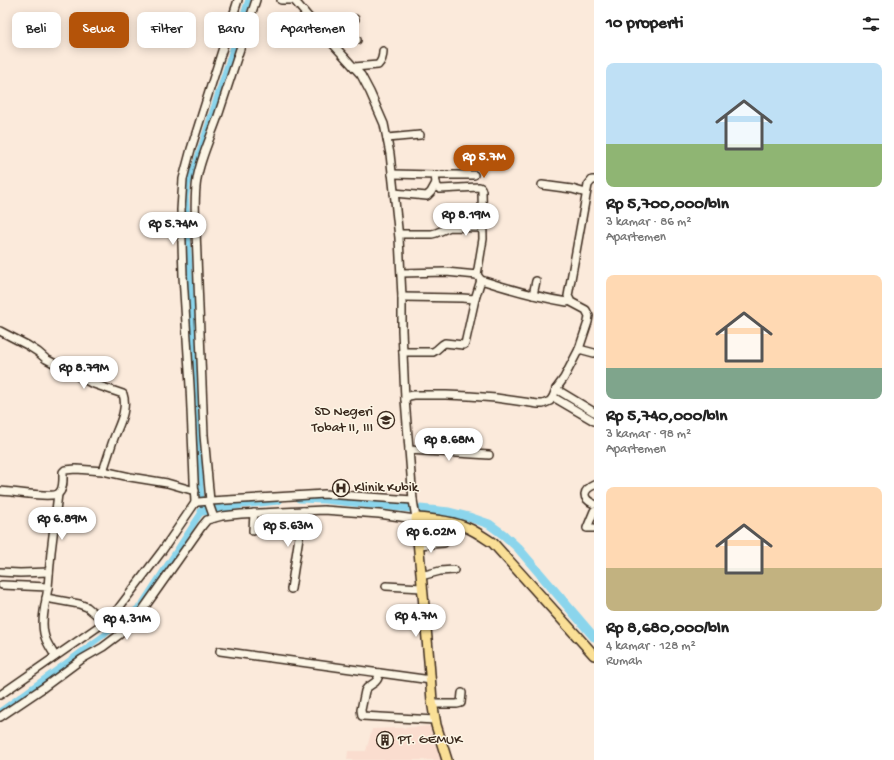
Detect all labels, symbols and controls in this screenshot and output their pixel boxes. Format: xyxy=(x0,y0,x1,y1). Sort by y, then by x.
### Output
chip: Beli xyxy=(12,12,61,48)
chip: Sewa xyxy=(69,12,129,48)
chip: Filter xyxy=(137,12,196,48)
chip: Baru xyxy=(204,12,259,48)
chip: Apartemen xyxy=(267,12,359,48)
icon: filters xyxy=(860,13,882,35)
text: 10 properti xyxy=(606,14,684,34)
icon: home xyxy=(708,89,780,161)
pin: Rp 5.7M xyxy=(447,145,521,179)
text: Rp 5.7M xyxy=(463,150,506,165)
text: Rp 5,700,000/bln xyxy=(606,195,729,215)
pin: Rp 8.19M xyxy=(425,203,507,237)
text: Rp 8.19M xyxy=(442,208,490,223)
pin: Rp 5.74M xyxy=(132,212,214,246)
text: 3 kamar · 86 m² xyxy=(606,215,691,230)
text: Rp 5.74M xyxy=(148,217,198,232)
text: Apartemen xyxy=(606,230,666,245)
icon: home xyxy=(708,301,780,373)
pin: Rp 8.79M xyxy=(43,356,125,390)
text: Rp 8.79M xyxy=(59,361,109,376)
place label: SD Negeri Tobat II, III xyxy=(311,404,373,437)
text: Rp 5,740,000/bln xyxy=(606,407,727,427)
school or university icon: SD Negeri Tobat II, III xyxy=(376,410,396,430)
text: 3 kamar · 98 m² xyxy=(606,427,691,442)
pin: Rp 8.68M xyxy=(408,428,490,462)
text: Rp 8.68M xyxy=(424,433,474,448)
text: Apartemen xyxy=(606,442,666,457)
hospital icon: Klinik Kubik xyxy=(331,478,351,498)
place label: Klinik Kubik xyxy=(354,480,420,497)
pin: Rp 6.89M xyxy=(21,507,103,541)
text: Rp 6.89M xyxy=(37,512,87,527)
icon: home xyxy=(708,513,780,585)
pin: Rp 5.63M xyxy=(247,514,329,548)
text: Rp 5.63M xyxy=(263,519,313,534)
pin: Rp 6.02M xyxy=(390,520,472,554)
text: Rp 6.02M xyxy=(406,525,456,540)
pin: Rp 4.7M xyxy=(379,604,453,638)
pin: Rp 4.31M xyxy=(86,607,168,641)
text: Rp 4.7M xyxy=(395,609,437,624)
text: Rp 4.31M xyxy=(103,612,151,627)
text: Rp 8,680,000/bln xyxy=(606,619,729,639)
text: 4 kamar · 128 m² xyxy=(606,639,696,654)
text: Rumah xyxy=(606,654,642,669)
building icon: PT. GEMUK xyxy=(375,730,395,750)
place label: PT. GEMUK xyxy=(397,732,463,749)

